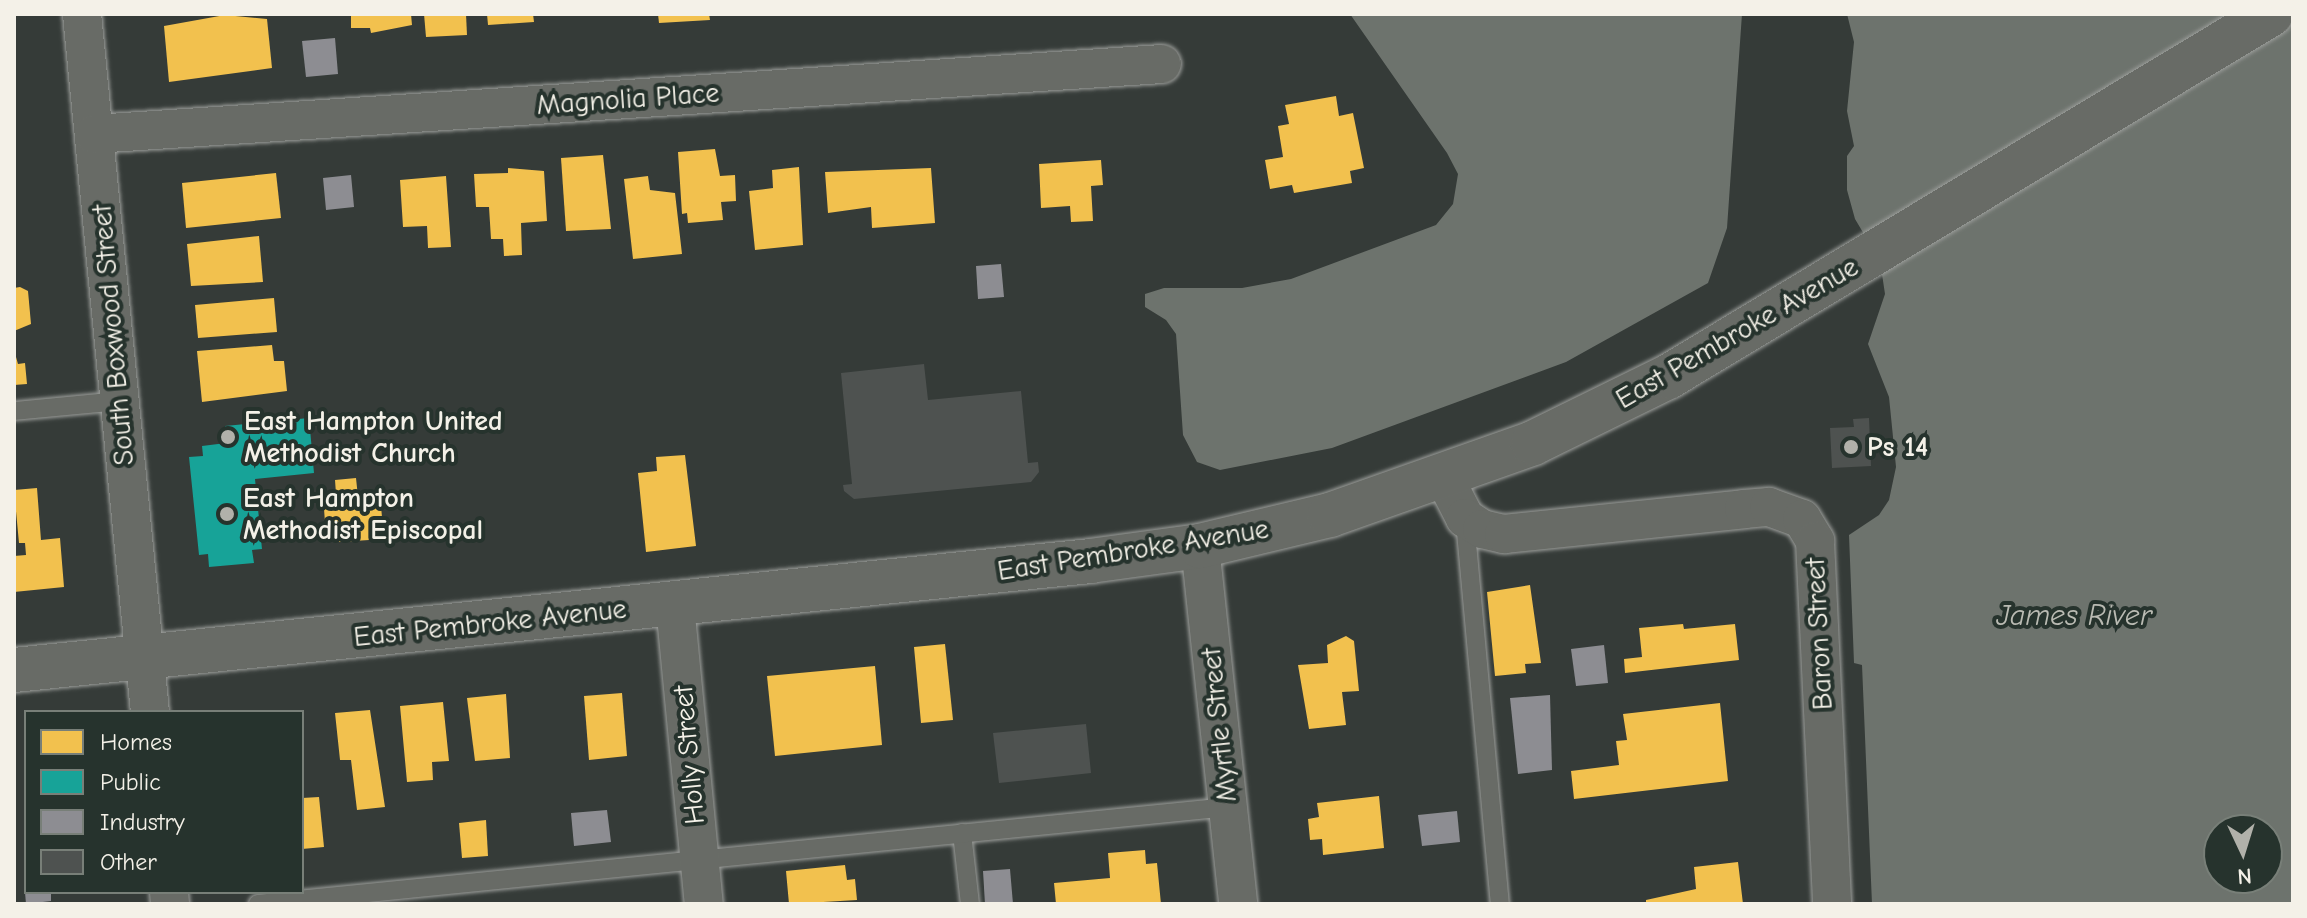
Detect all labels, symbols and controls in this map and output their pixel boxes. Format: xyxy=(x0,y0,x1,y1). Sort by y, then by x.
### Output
street label: Magnolia Place xyxy=(535,76,721,122)
street label: South Boxwood Street xyxy=(85,203,141,467)
street label: East Pembroke Avenue xyxy=(1610,250,1864,416)
place label: East Hampton United Methodist Church xyxy=(244,404,503,470)
marker: East Hampton United Methodist Church xyxy=(219,428,237,446)
place label: Ps 14 xyxy=(1867,430,1928,464)
marker: Ps 14 xyxy=(1842,438,1860,456)
place label: East Hampton Methodist Episcopal xyxy=(243,481,483,547)
marker: East Hampton Methodist Episcopal xyxy=(218,505,236,523)
street label: East Pembroke Avenue xyxy=(995,512,1271,588)
street label: Baron Street xyxy=(1798,557,1840,711)
street label: East Pembroke Avenue xyxy=(352,592,628,654)
water label: James River xyxy=(1996,598,2152,634)
street label: Myrtle Street xyxy=(1194,646,1244,804)
street label: Holly Street xyxy=(666,684,712,826)
legend xyxy=(24,710,304,894)
text: Homes xyxy=(100,728,172,756)
text: Public xyxy=(100,768,161,796)
text: Industry xyxy=(100,808,185,836)
north arrow xyxy=(2203,814,2283,894)
text: Other xyxy=(100,848,157,876)
text: N xyxy=(2236,862,2253,889)

